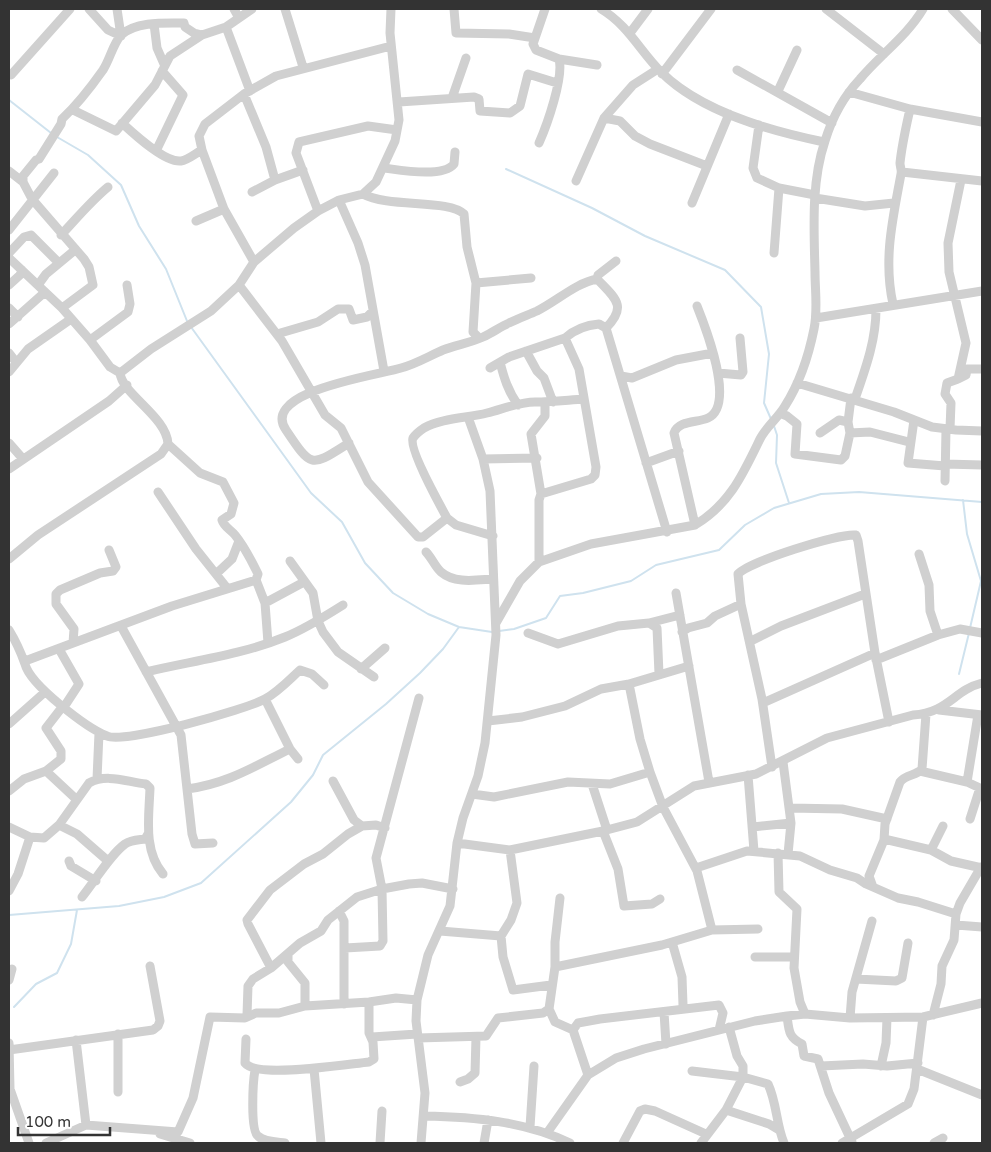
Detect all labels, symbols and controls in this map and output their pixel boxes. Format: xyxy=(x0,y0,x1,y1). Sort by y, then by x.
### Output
scale bar xyxy=(18,1104,110,1136)
text: 100 m xyxy=(25,1113,71,1131)

